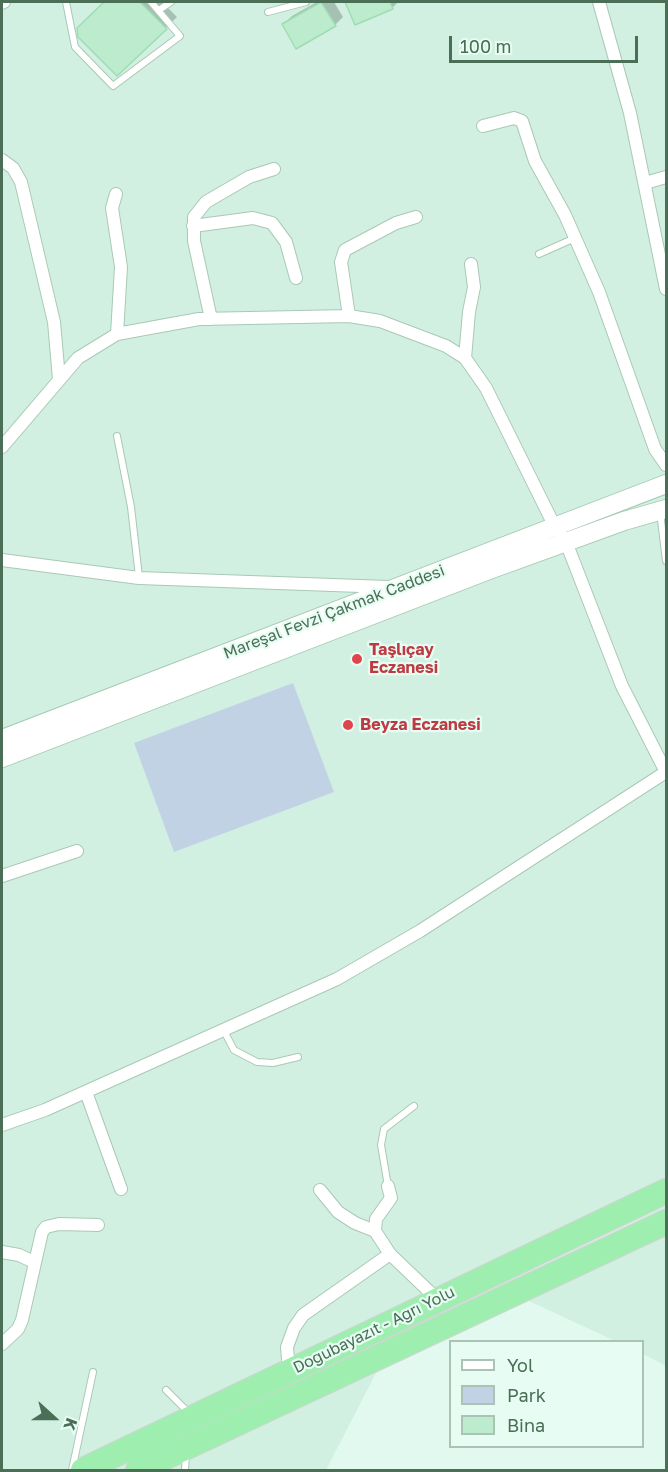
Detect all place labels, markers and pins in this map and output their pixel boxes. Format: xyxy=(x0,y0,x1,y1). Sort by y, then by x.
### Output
place label: Taşlıçay Eczanesi xyxy=(369,640,438,678)
marker: Taşlıçay Eczanesi xyxy=(350,652,364,666)
place label: Beyza Eczanesi xyxy=(360,715,481,735)
marker: Beyza Eczanesi xyxy=(341,718,355,732)

